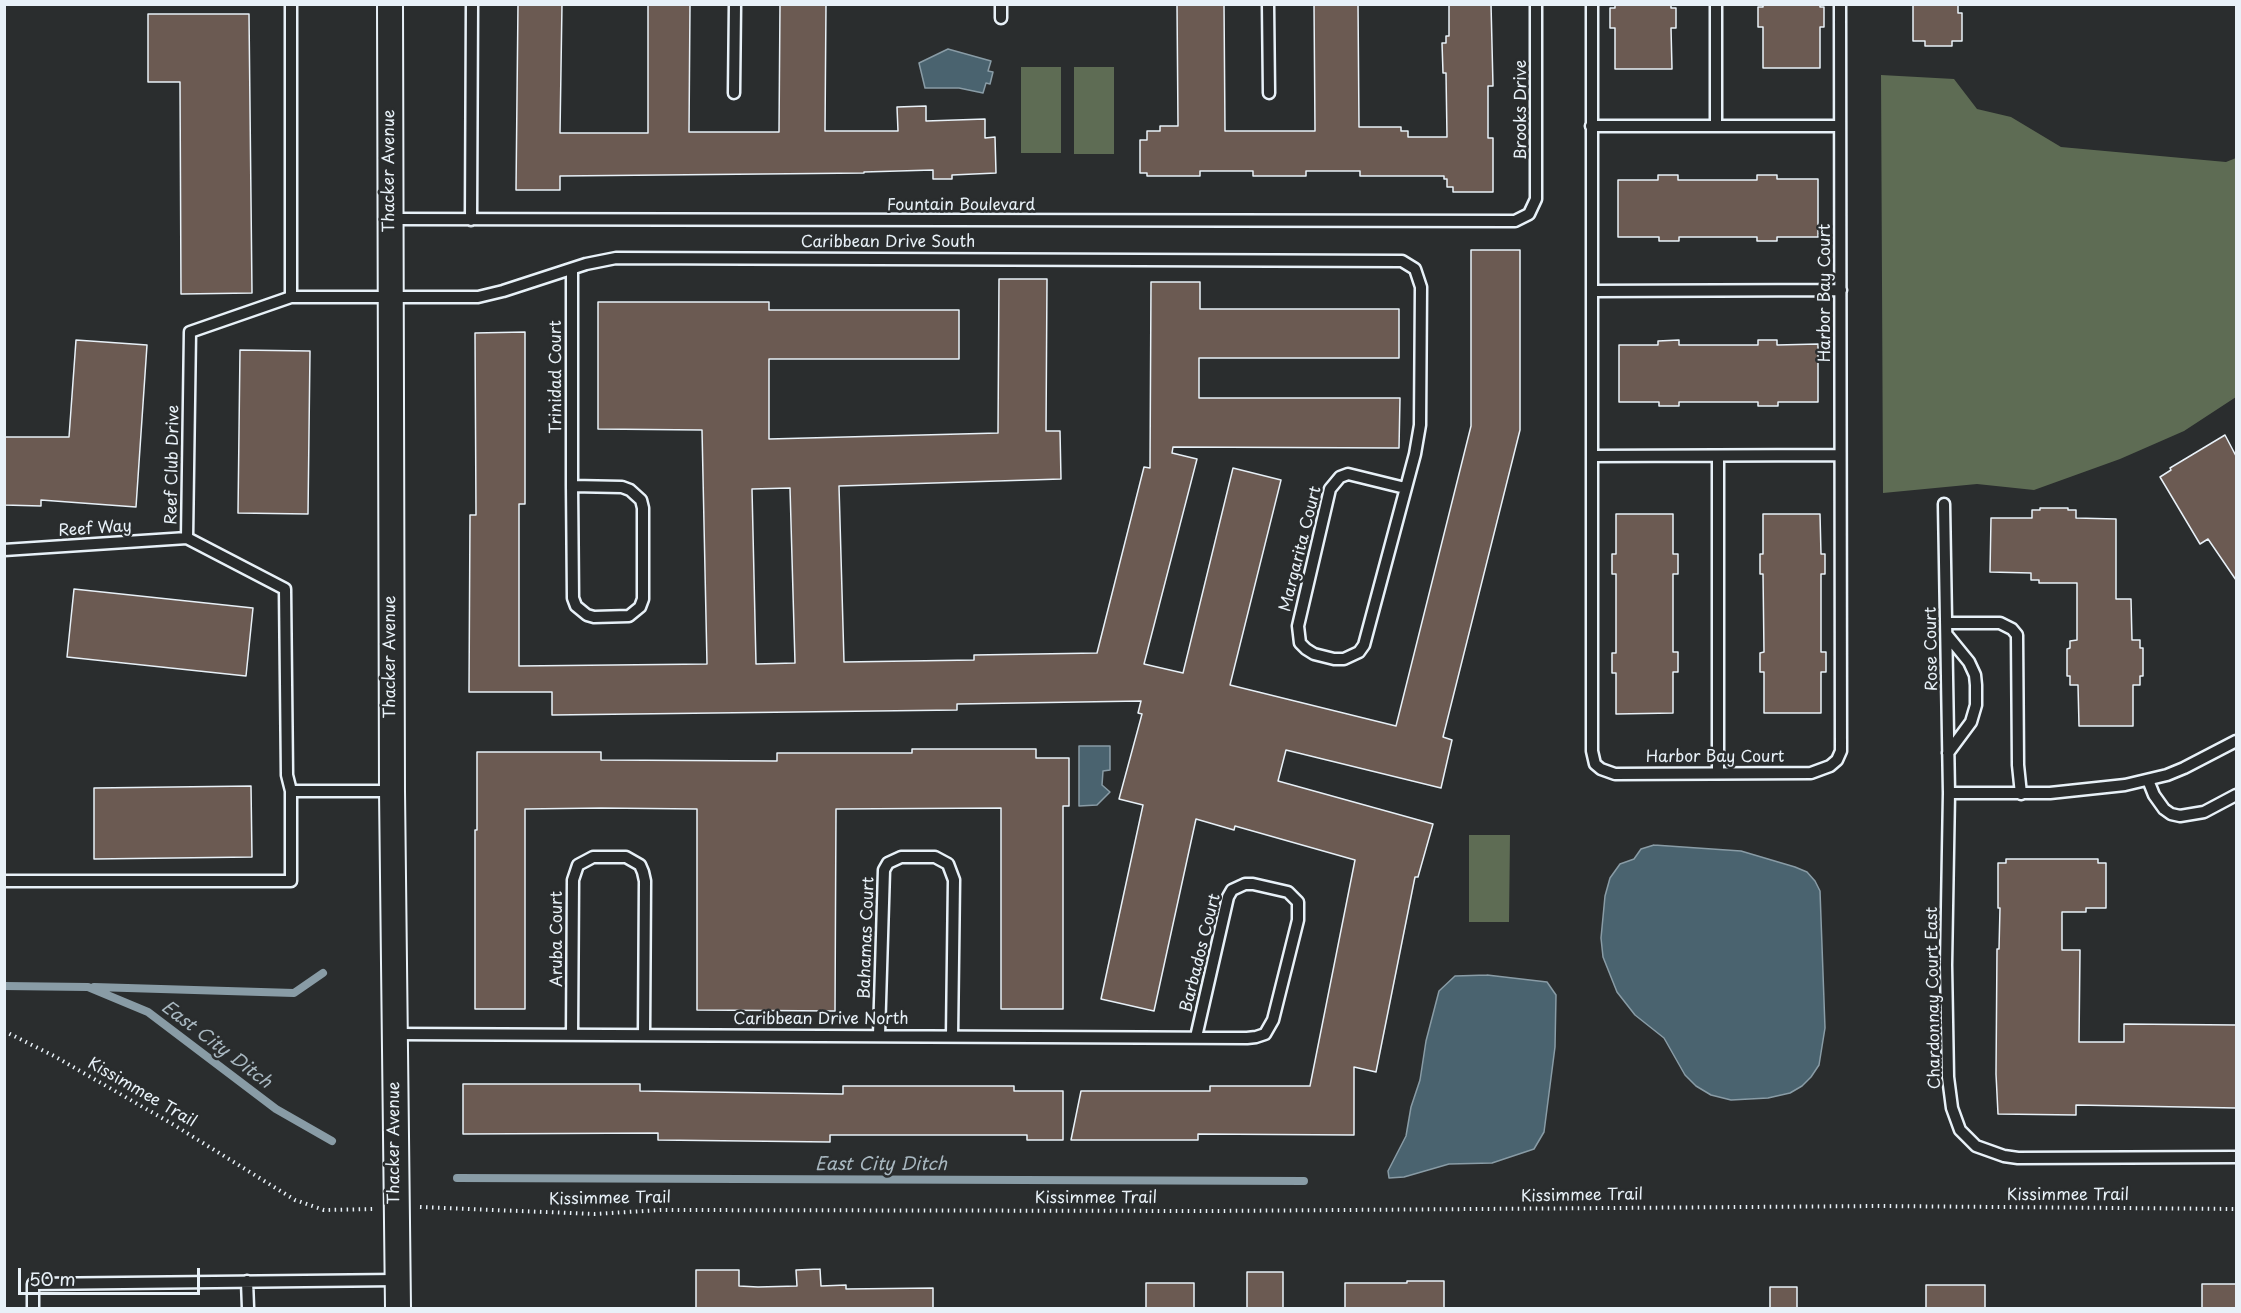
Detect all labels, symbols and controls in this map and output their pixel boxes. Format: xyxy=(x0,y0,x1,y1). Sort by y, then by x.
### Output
street label: Brooks Drive xyxy=(1512,60,1532,160)
street label: Thacker Avenue xyxy=(380,109,400,233)
street label: Fountain Boulevard xyxy=(887,196,1035,216)
street label: Harbor Bay Court xyxy=(1816,224,1836,362)
street label: Caribbean Drive South xyxy=(801,233,975,253)
street label: Trinidad Court xyxy=(547,320,567,434)
street label: Reef Club Drive xyxy=(162,405,184,525)
street label: Margarita Court xyxy=(1276,484,1326,614)
street label: Reef Way xyxy=(57,517,133,541)
street label: Thacker Avenue xyxy=(381,595,401,719)
street label: Rose Court xyxy=(1922,607,1942,691)
street label: Harbor Bay Court xyxy=(1646,748,1784,768)
street label: Bahamas Court xyxy=(855,877,879,999)
street label: Aruba Court xyxy=(548,891,568,987)
street label: Barbados Court xyxy=(1177,892,1225,1014)
street label: Chardonnay Court East xyxy=(1923,906,1945,1090)
water label: East City Ditch xyxy=(157,997,275,1093)
street label: Caribbean Drive North xyxy=(733,1010,909,1030)
street label: Kissimmee Trail xyxy=(84,1054,200,1132)
street label: Thacker Avenue xyxy=(385,1081,405,1205)
water label: East City Ditch xyxy=(815,1154,947,1176)
street label: Kissimmee Trail xyxy=(1521,1185,1643,1207)
street label: Kissimmee Trail xyxy=(2007,1186,2129,1206)
street label: Kissimmee Trail xyxy=(549,1188,671,1210)
street label: Kissimmee Trail xyxy=(1035,1189,1157,1209)
scale bar xyxy=(21,1256,202,1294)
text: 50 m xyxy=(29,1265,76,1292)

